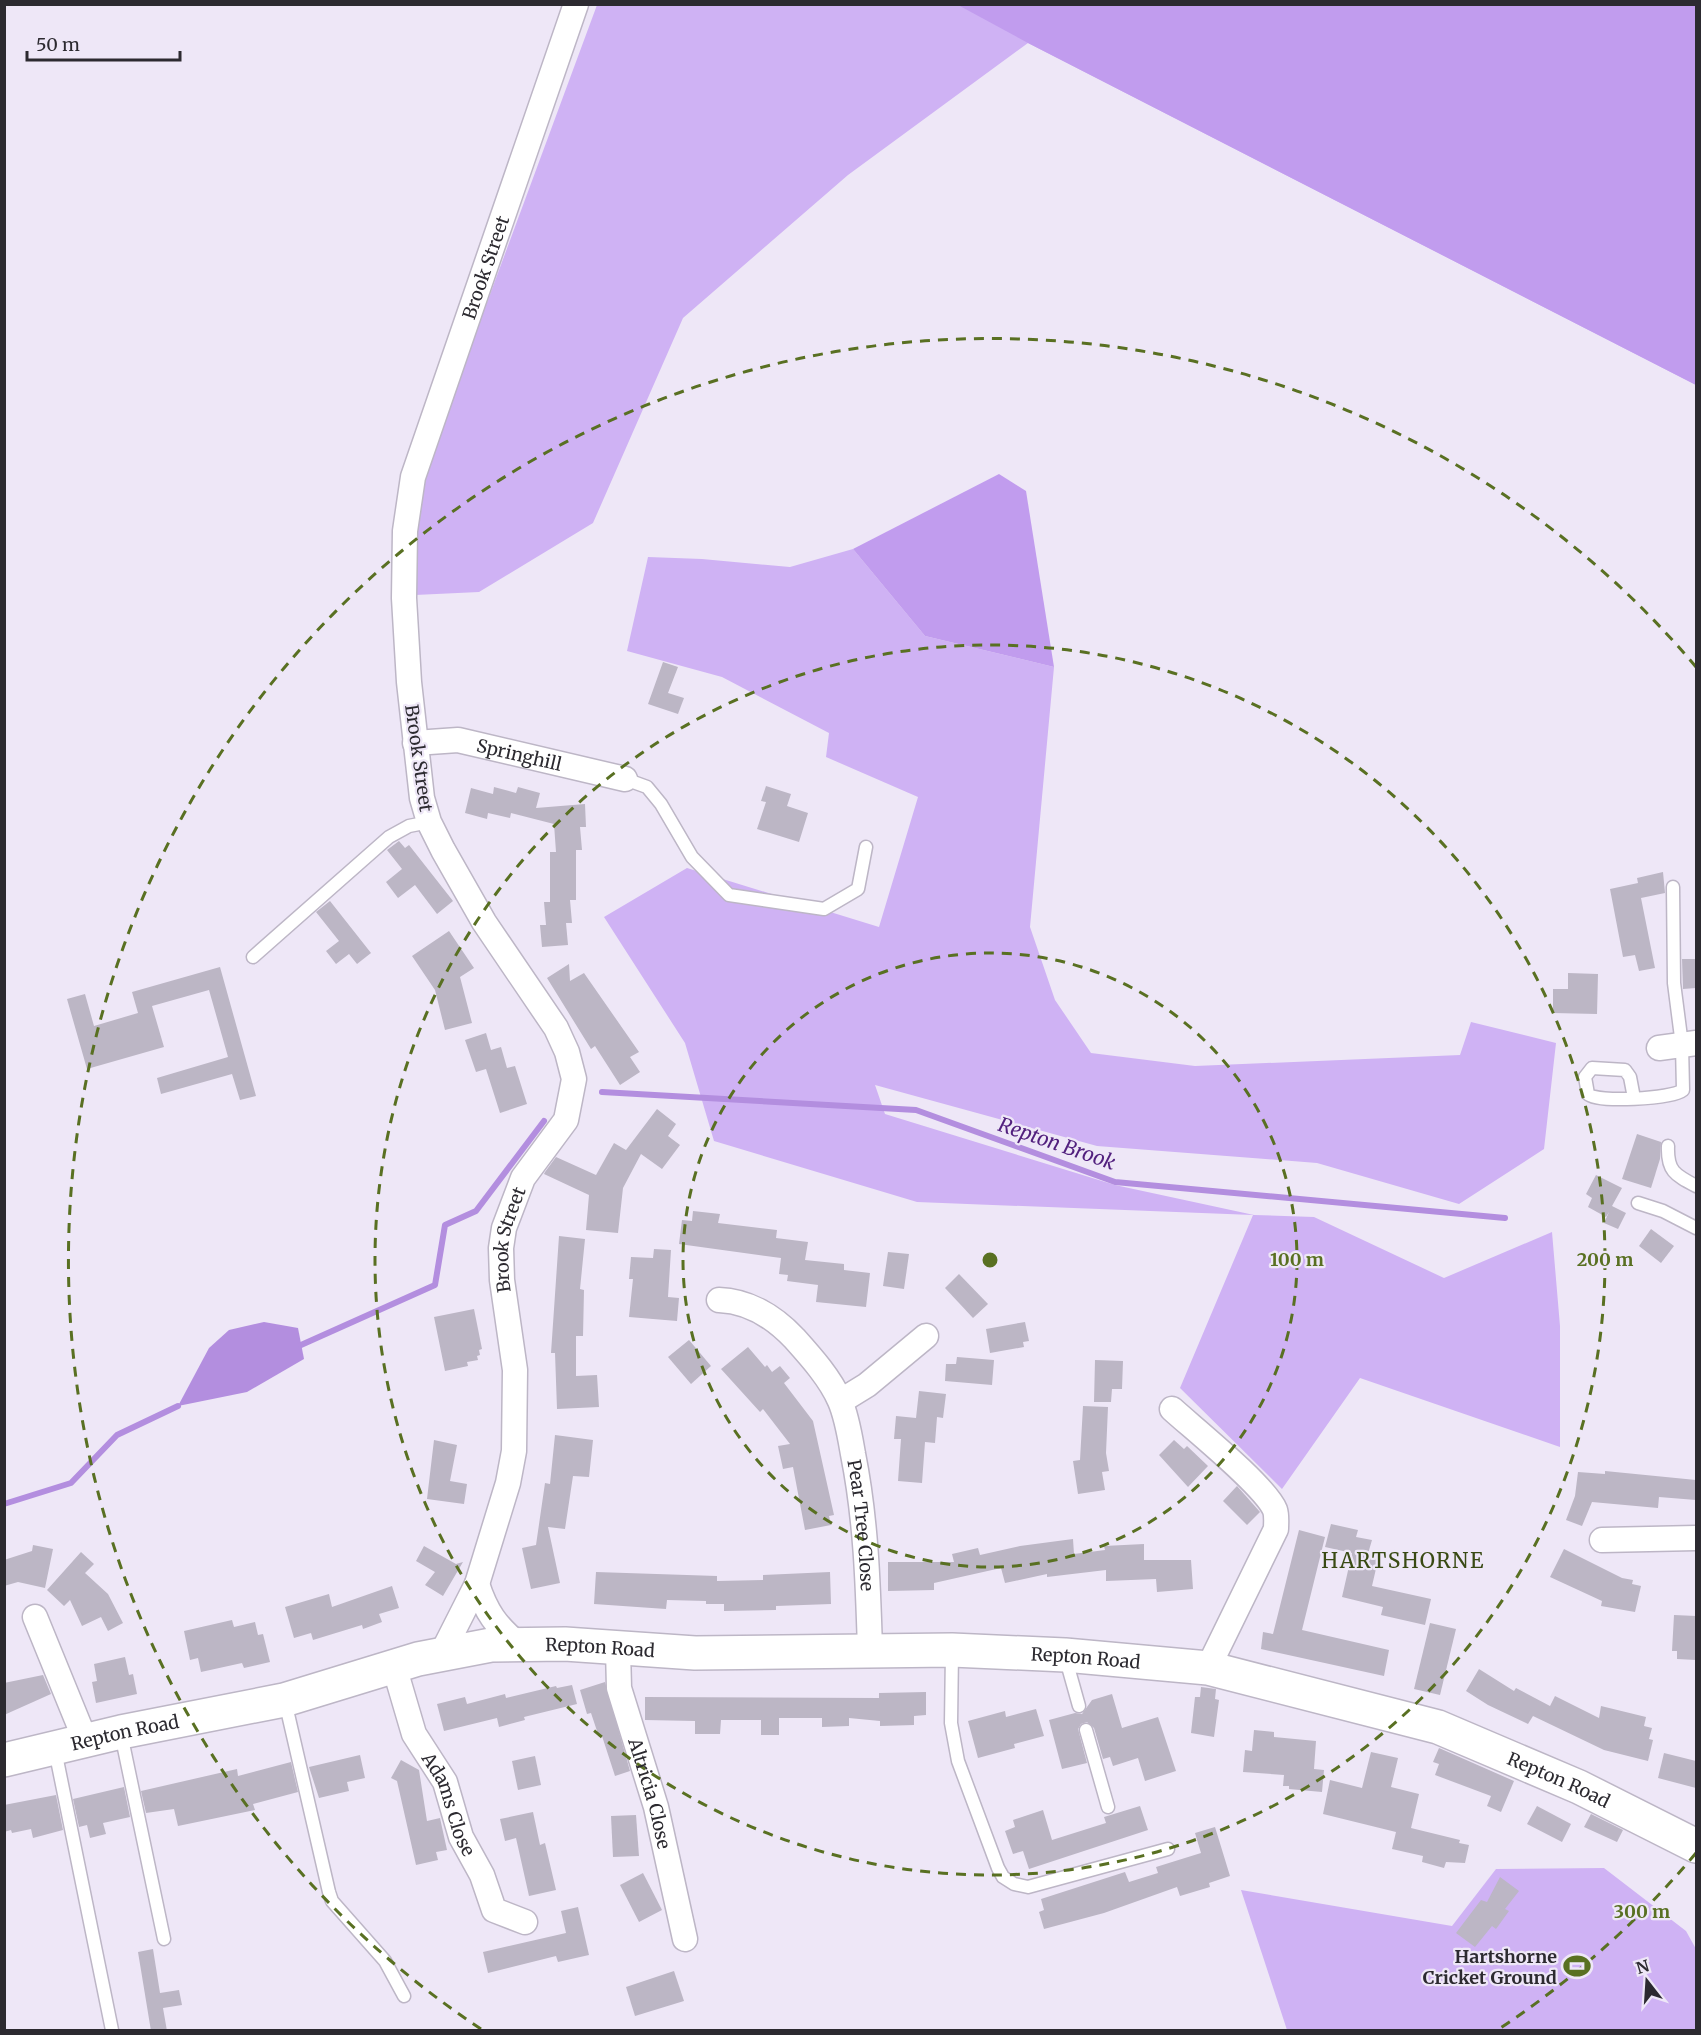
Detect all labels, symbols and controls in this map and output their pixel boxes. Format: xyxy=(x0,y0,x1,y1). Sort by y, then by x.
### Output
scale bar xyxy=(27,24,180,62)
text: 50 m xyxy=(36,33,80,56)
street label: Brook Street xyxy=(457,213,514,322)
street label: Brook Street xyxy=(400,703,438,813)
street label: Springhill xyxy=(474,733,565,775)
water label: Repton Brook xyxy=(995,1111,1119,1175)
street label: Brook Street xyxy=(489,1183,530,1294)
text: 100 m xyxy=(1270,1248,1324,1271)
text: 200 m xyxy=(1577,1248,1633,1271)
centre of rings xyxy=(980,1250,1000,1270)
street label: Pear Tree Close xyxy=(843,1457,879,1592)
district label: HARTSHORNE xyxy=(1321,1547,1485,1574)
street label: Repton Road xyxy=(545,1632,656,1662)
street label: Repton Road xyxy=(1030,1642,1142,1673)
street label: Repton Road xyxy=(68,1709,181,1755)
street label: Altricia Close xyxy=(623,1734,676,1851)
street label: Repton Road xyxy=(1504,1746,1614,1812)
street label: Adams Close xyxy=(417,1747,481,1860)
text: 300 m xyxy=(1614,1900,1670,1923)
place label: Hartshorne Cricket Ground xyxy=(1423,1945,1557,1989)
sports icon: Hartshorne Cricket Ground xyxy=(1562,1951,1592,1981)
north arrow xyxy=(1617,1951,1677,2011)
text: N xyxy=(1634,1955,1652,1978)

